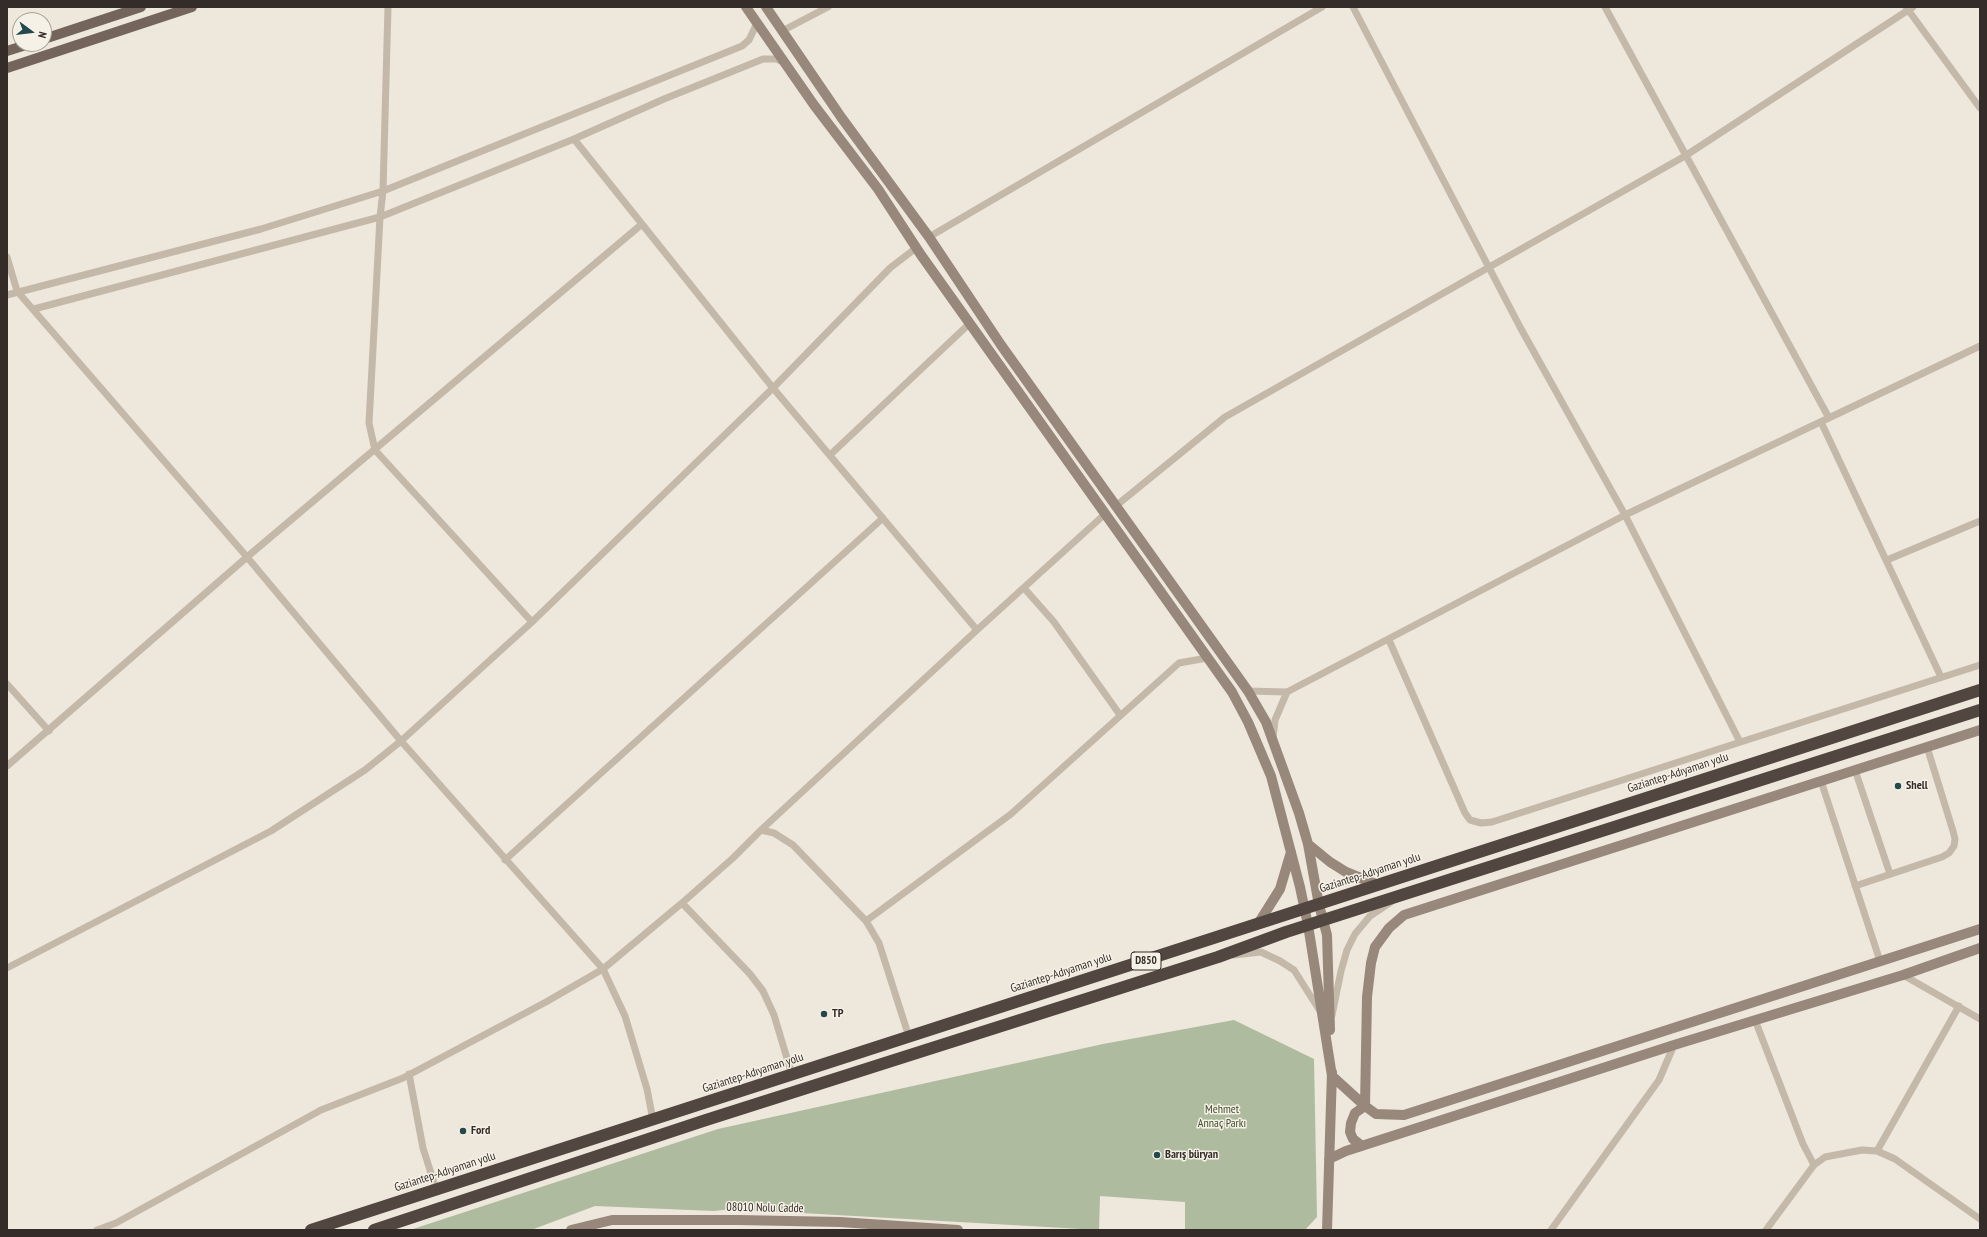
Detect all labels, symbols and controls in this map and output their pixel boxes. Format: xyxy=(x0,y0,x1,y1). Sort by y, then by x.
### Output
north arrow xyxy=(12,12,52,52)
text: N xyxy=(35,30,50,40)
street label: Gaziantep-Adıyaman yolu xyxy=(1626,750,1730,796)
place label: Shell xyxy=(1906,779,1928,793)
marker: Shell xyxy=(1893,781,1903,791)
street label: Gaziantep-Adıyaman yolu xyxy=(1318,850,1422,896)
street label: Gaziantep-Adıyaman yolu xyxy=(1009,950,1113,996)
road number: D850 xyxy=(1131,952,1161,970)
place label: TP xyxy=(832,1007,843,1021)
marker: TP xyxy=(819,1009,829,1019)
street label: Gaziantep-Adıyaman yolu xyxy=(701,1050,805,1096)
park label: Mehmet Annaç Parkı xyxy=(1198,1103,1246,1131)
place label: Ford xyxy=(471,1124,490,1138)
marker: Ford xyxy=(458,1126,468,1136)
place label: Barış büryan xyxy=(1165,1148,1218,1162)
street label: Gaziantep-Adıyaman yolu xyxy=(393,1149,497,1195)
marker: Barış büryan xyxy=(1152,1150,1162,1160)
street label: 08010 Nolu Cadde xyxy=(726,1200,804,1216)

